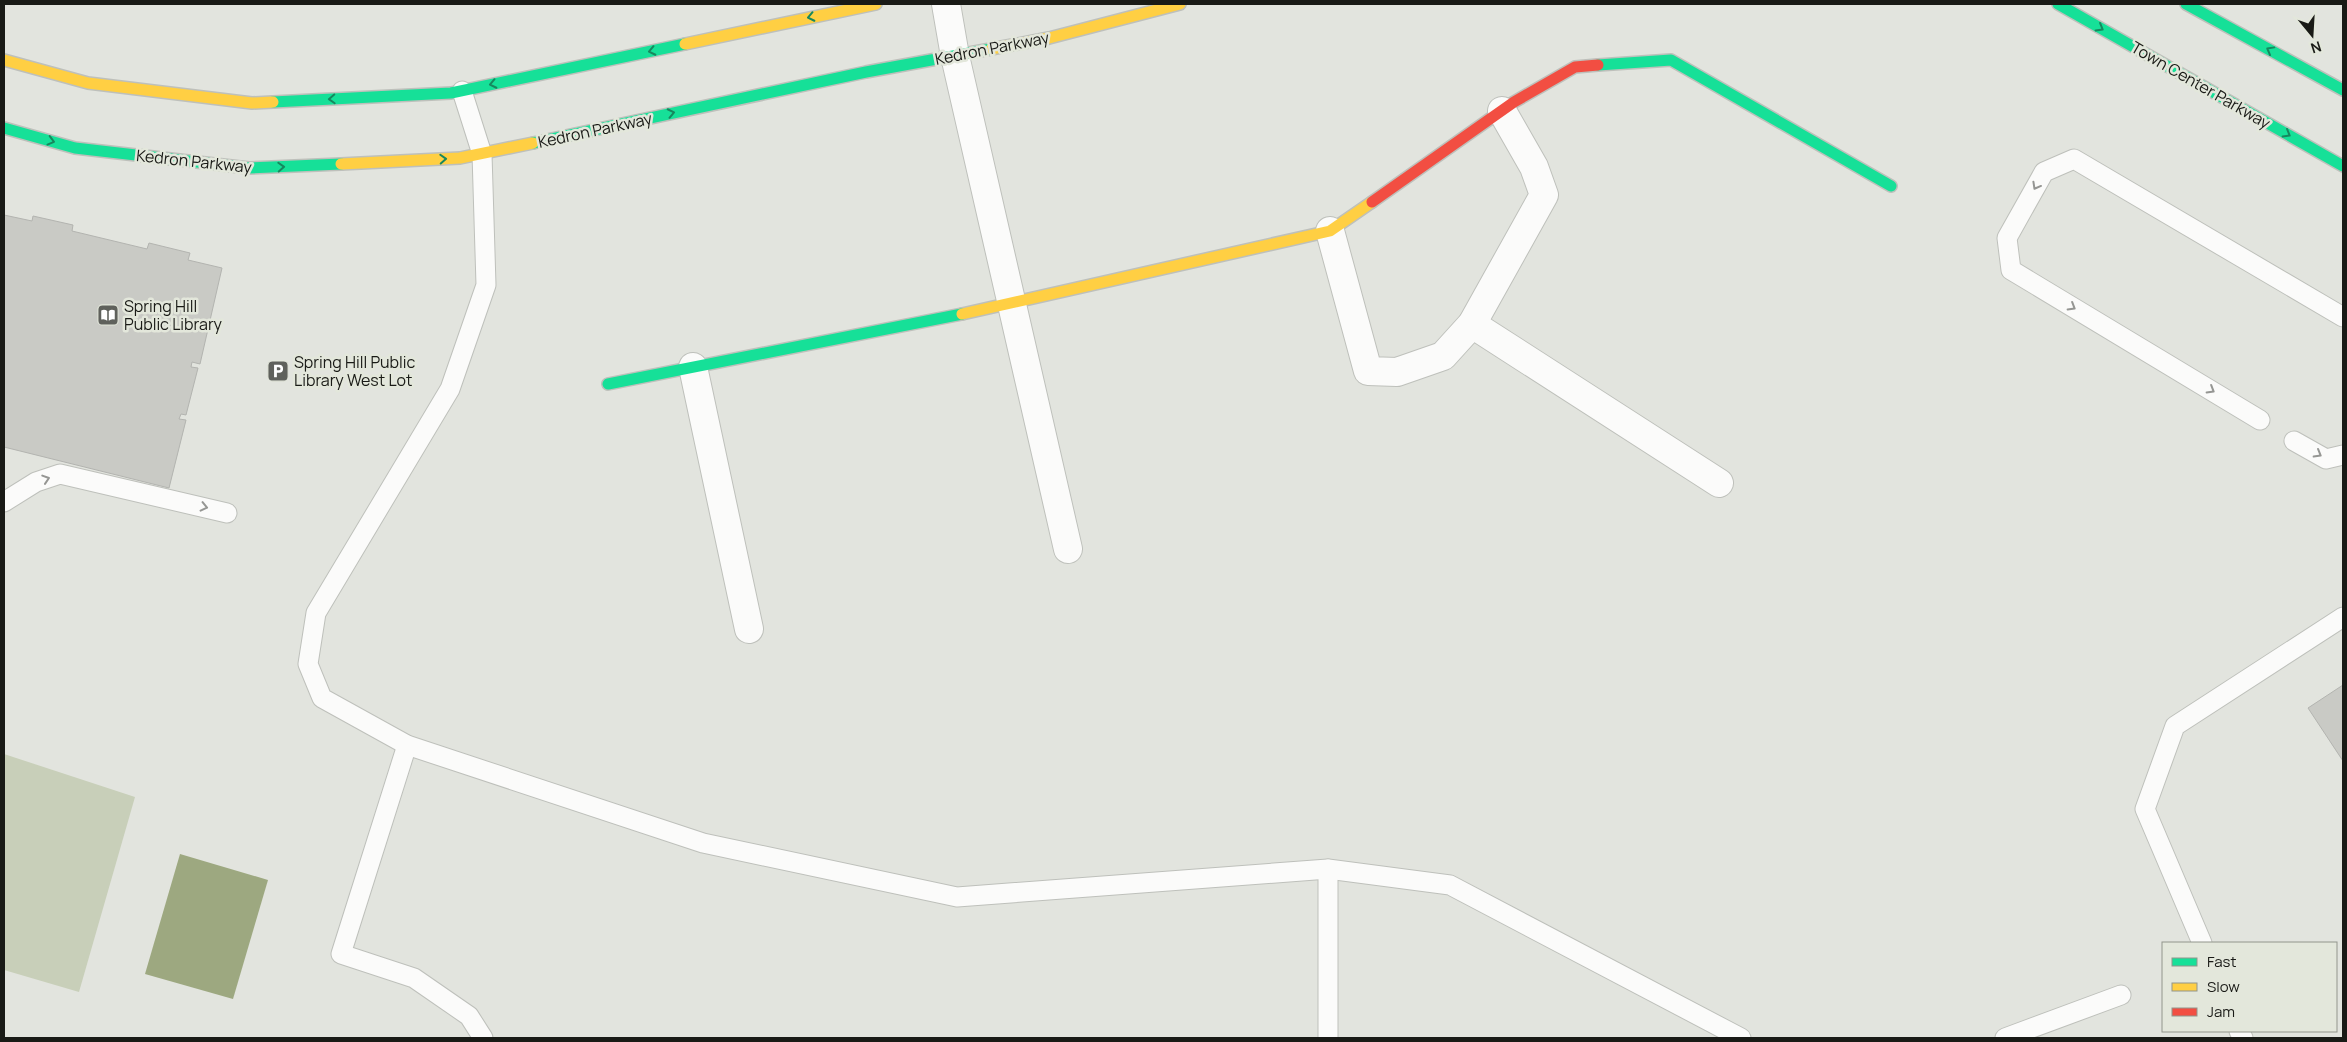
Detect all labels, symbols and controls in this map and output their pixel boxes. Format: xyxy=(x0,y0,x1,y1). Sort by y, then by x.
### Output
north arrow xyxy=(2287,10,2337,60)
one-way arrow xyxy=(807,11,816,22)
one-way arrow xyxy=(2095,22,2104,32)
street label: Kedron Parkway xyxy=(933,26,1052,70)
street label: Town Center Parkway xyxy=(2127,36,2275,134)
text: N xyxy=(2308,37,2324,58)
one-way arrow xyxy=(648,45,657,55)
one-way arrow xyxy=(2266,46,2275,56)
one-way arrow xyxy=(489,78,498,89)
one-way arrow xyxy=(328,94,336,105)
street label: Kedron Parkway xyxy=(536,107,655,153)
one-way arrow xyxy=(667,109,676,119)
one-way arrow xyxy=(2282,128,2291,138)
one-way arrow xyxy=(46,135,55,146)
street label: Kedron Parkway xyxy=(135,144,253,178)
one-way arrow xyxy=(440,154,448,164)
one-way arrow xyxy=(277,161,285,172)
one-way arrow xyxy=(2033,181,2043,190)
place label: Spring Hill Public Library xyxy=(124,295,223,335)
one-way arrow xyxy=(2066,300,2075,310)
library icon: Spring Hill Public Library xyxy=(96,303,120,327)
place label: Spring Hill Public Library West Lot xyxy=(294,351,415,391)
parking icon: Spring Hill Public Library West Lot xyxy=(266,359,290,383)
one-way arrow xyxy=(2206,384,2215,394)
one-way arrow xyxy=(2312,448,2321,458)
one-way arrow xyxy=(42,475,50,485)
one-way arrow xyxy=(200,501,209,512)
legend xyxy=(2162,942,2337,1032)
text: Fast xyxy=(2207,951,2236,972)
text: Slow xyxy=(2207,976,2240,997)
text: Jam xyxy=(2207,1001,2235,1022)

